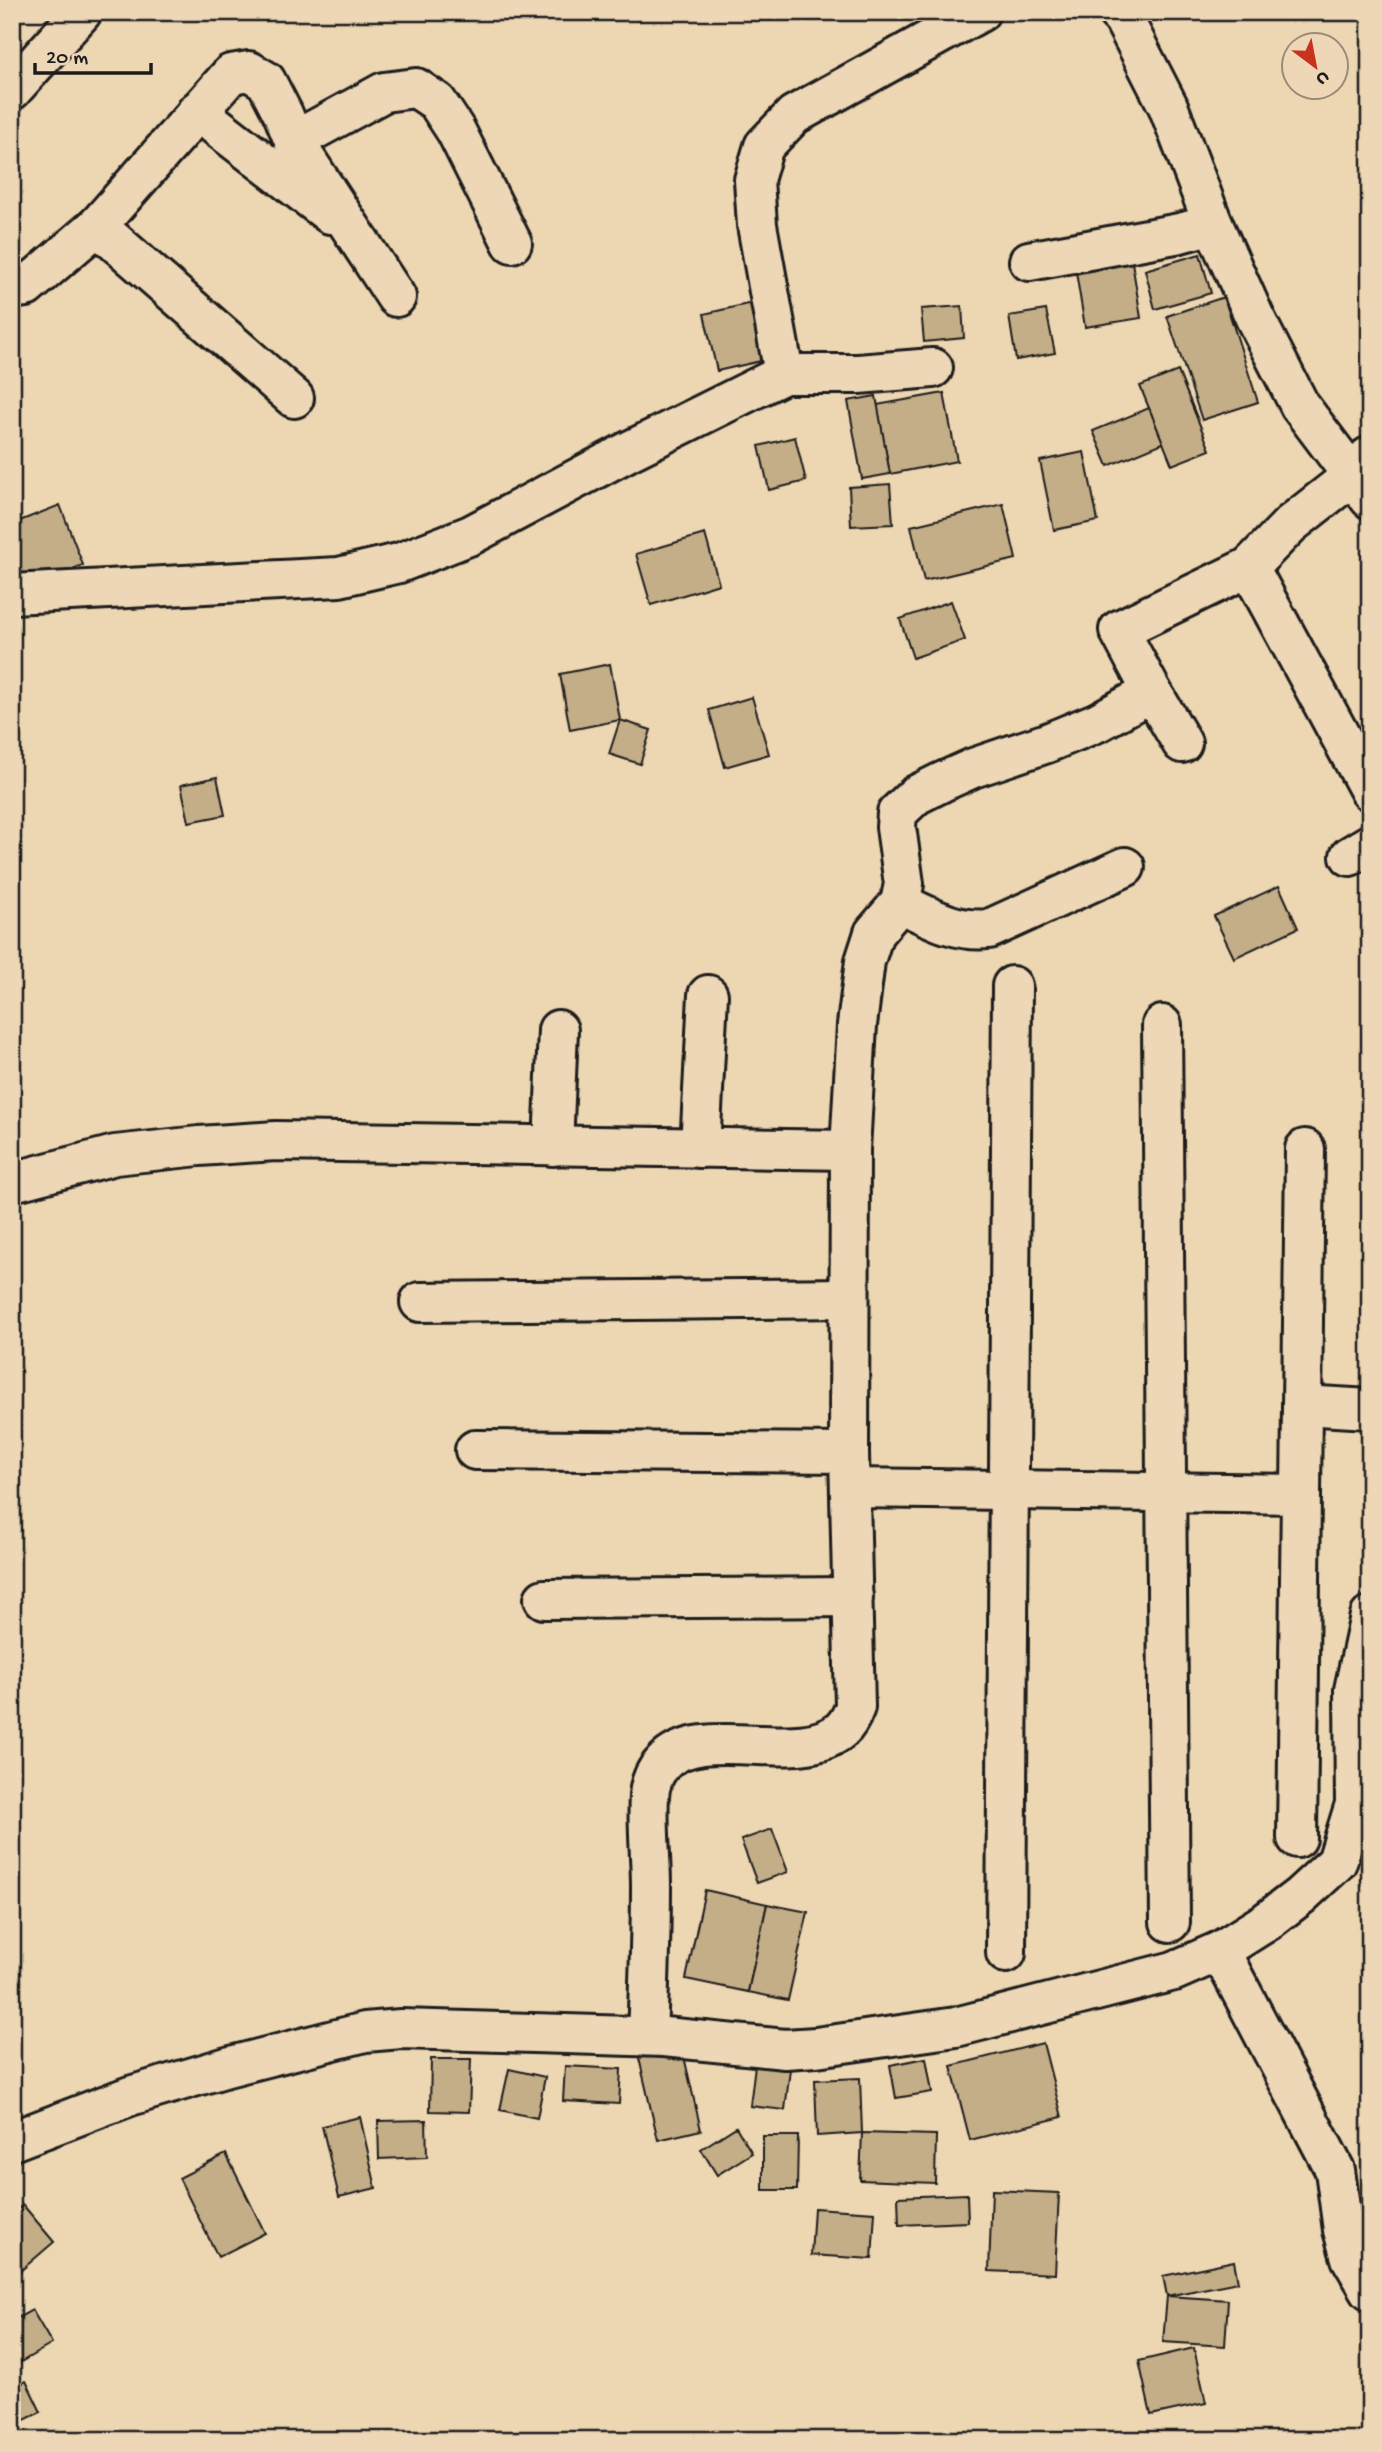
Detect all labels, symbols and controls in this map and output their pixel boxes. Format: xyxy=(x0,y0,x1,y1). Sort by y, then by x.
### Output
scale bar xyxy=(35,32,150,76)
north arrow xyxy=(1280,32,1350,102)
text: 20 m xyxy=(46,47,88,72)
text: U xyxy=(1311,65,1333,90)

